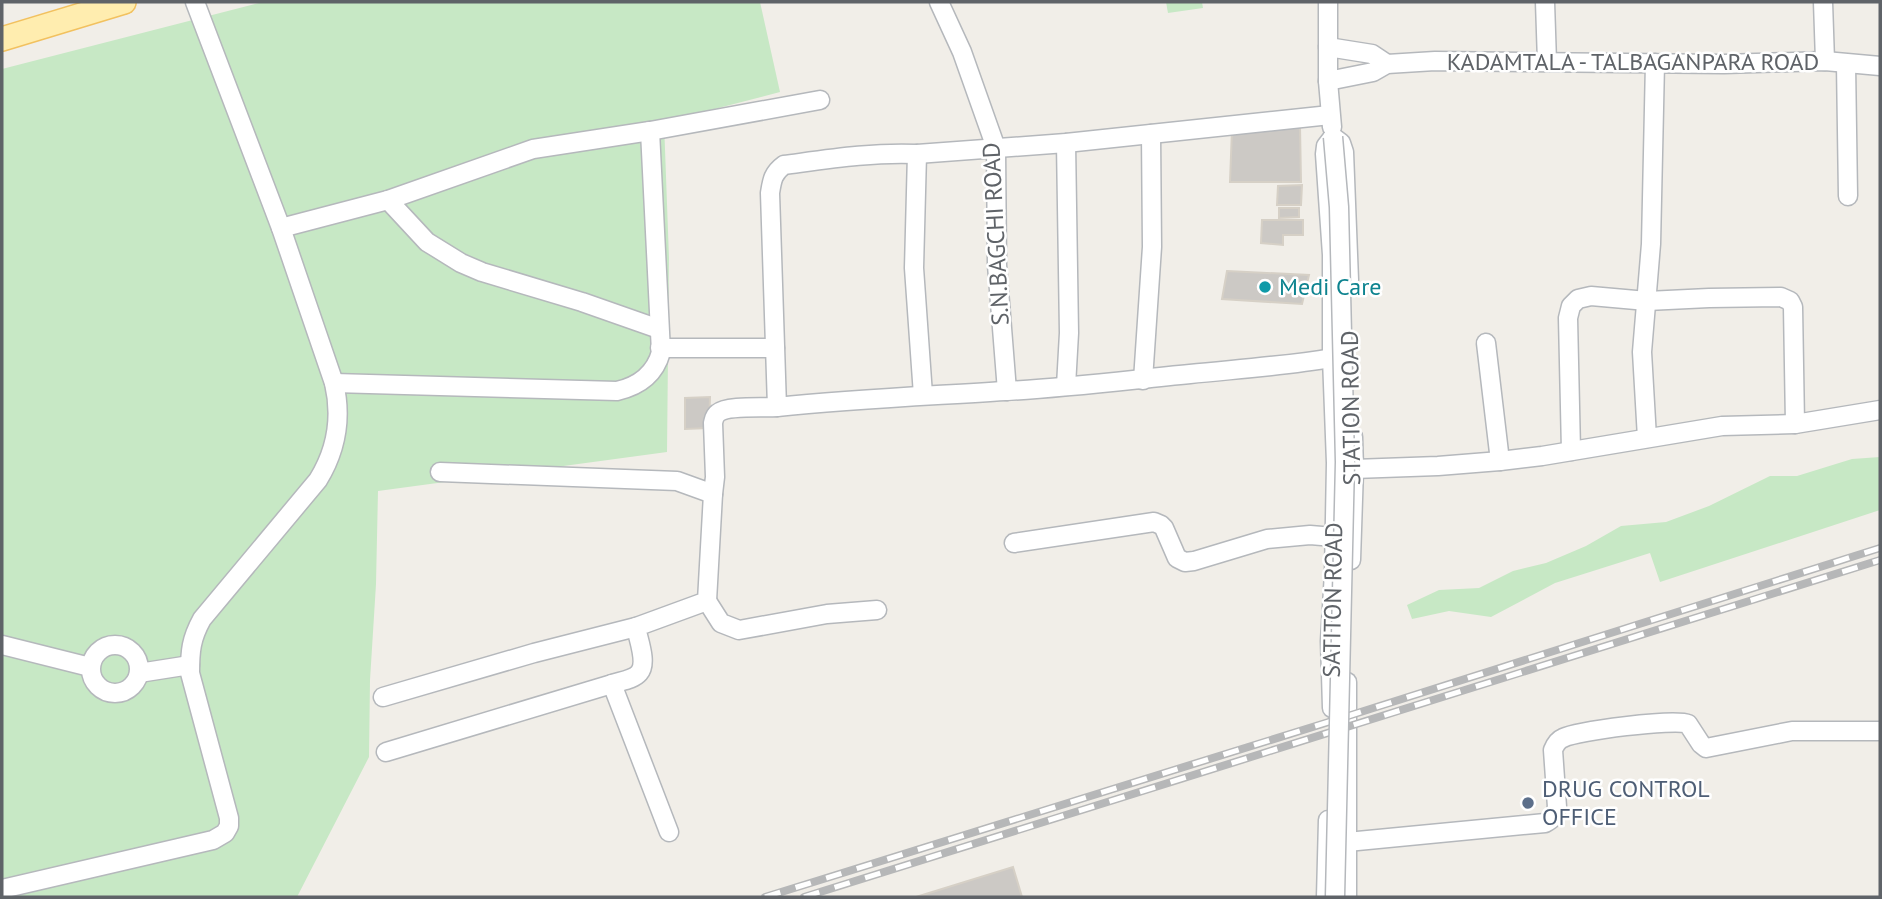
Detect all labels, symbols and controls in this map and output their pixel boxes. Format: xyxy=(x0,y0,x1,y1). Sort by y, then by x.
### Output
street label: KADAMTALA - TALBAGANPARA ROAD xyxy=(1447,46,1819,77)
street label: S.N.BAGCHI ROAD xyxy=(975,142,1016,326)
place label: Medi Care xyxy=(1279,271,1381,302)
marker: Medi Care xyxy=(1257,279,1273,295)
street label: STATION ROAD xyxy=(1334,330,1367,486)
street label: SATITON ROAD xyxy=(1316,522,1349,678)
place label: DRUG CONTROL OFFICE xyxy=(1542,773,1710,832)
marker: DRUG CONTROL OFFICE xyxy=(1520,795,1536,811)

